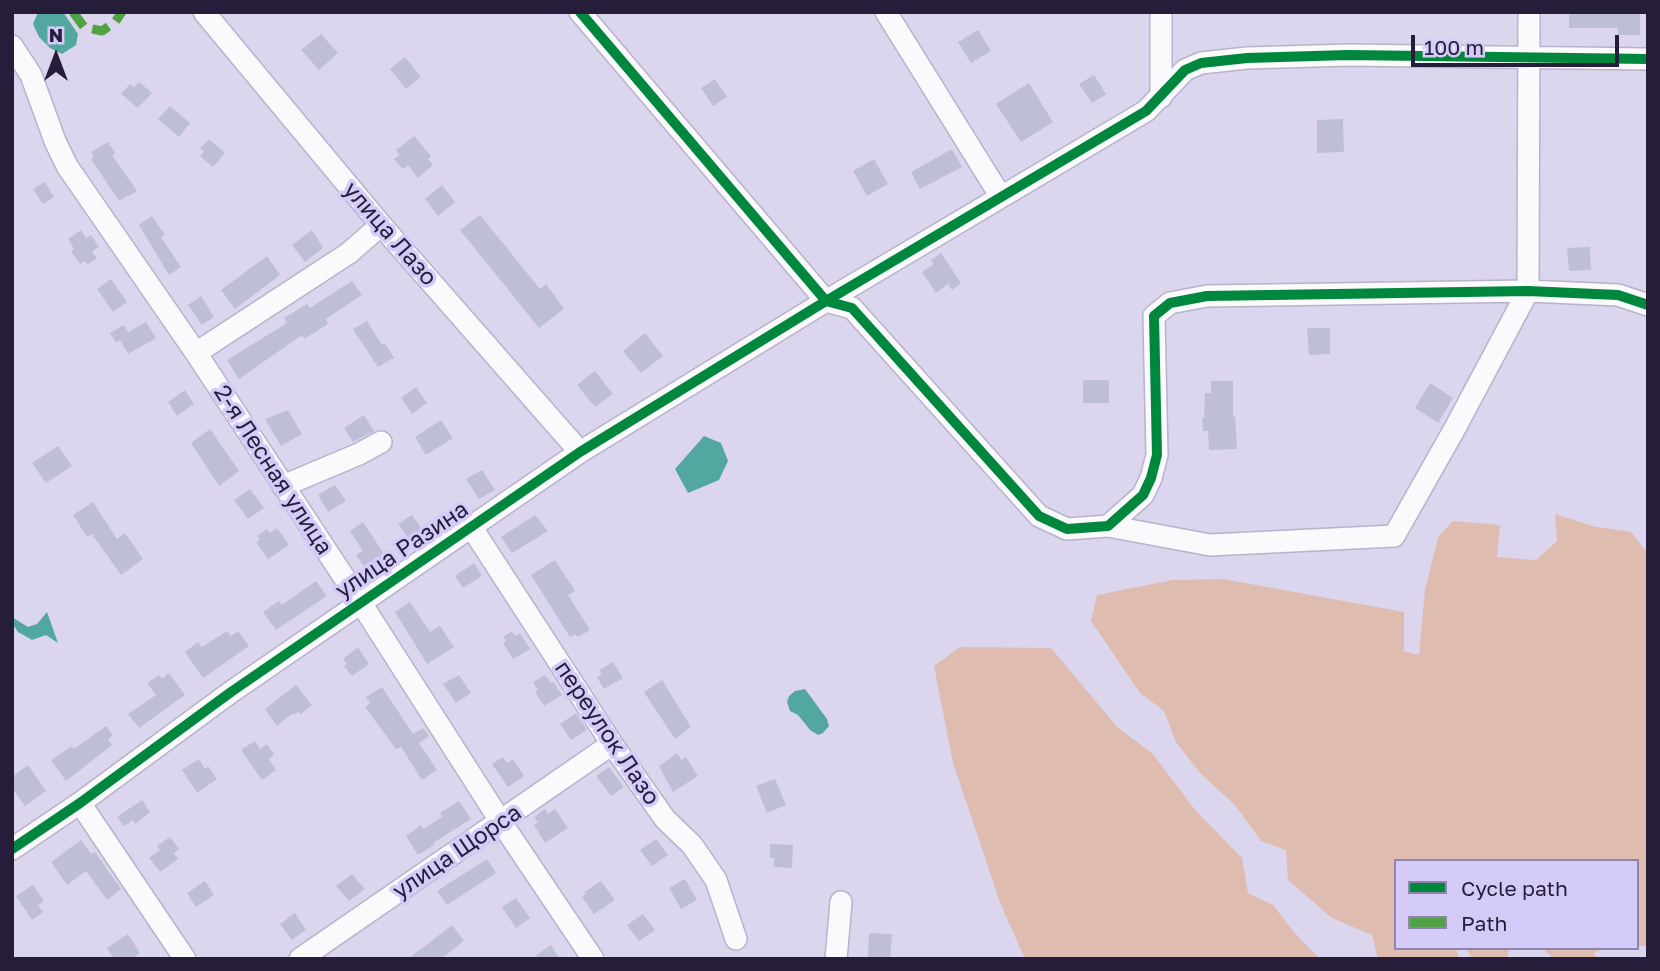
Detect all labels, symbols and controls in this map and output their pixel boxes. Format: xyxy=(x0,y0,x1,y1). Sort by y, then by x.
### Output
north arrow xyxy=(21,21,91,91)
scale bar xyxy=(1415,21,1623,65)
text: N xyxy=(49,23,63,46)
text: 100 m xyxy=(1424,34,1484,60)
street label: улица Лазо xyxy=(337,176,443,292)
street label: 2-я Лесная улица xyxy=(208,380,338,560)
street label: улица Разина xyxy=(330,495,474,605)
street label: переулок Лазо xyxy=(549,656,665,810)
street label: улица Щорса xyxy=(387,799,527,905)
legend xyxy=(1394,859,1639,950)
text: Cycle path xyxy=(1461,875,1568,901)
text: Path xyxy=(1461,910,1508,936)

